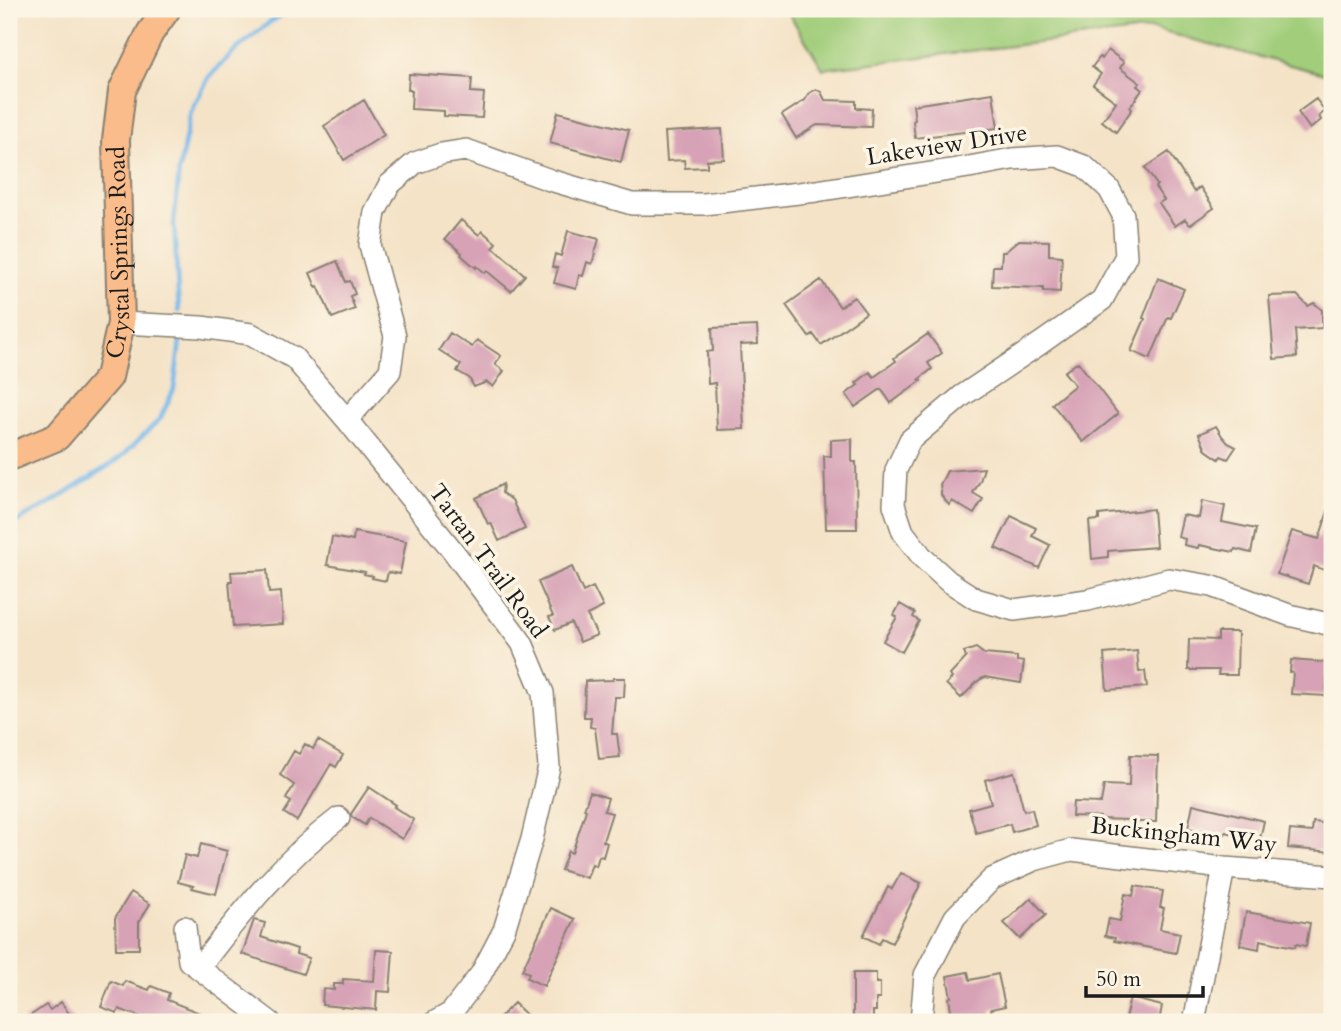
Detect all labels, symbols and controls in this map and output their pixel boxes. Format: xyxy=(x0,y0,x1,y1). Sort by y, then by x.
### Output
street label: Lakeview Drive xyxy=(864,116,1030,174)
street label: Crystal Springs Road xyxy=(97,146,138,362)
street label: Tartan Trail Road xyxy=(421,477,555,645)
street label: Buckingham Way xyxy=(1089,809,1279,861)
scale bar xyxy=(1086,954,1203,998)
text: 50 m xyxy=(1096,965,1141,994)

